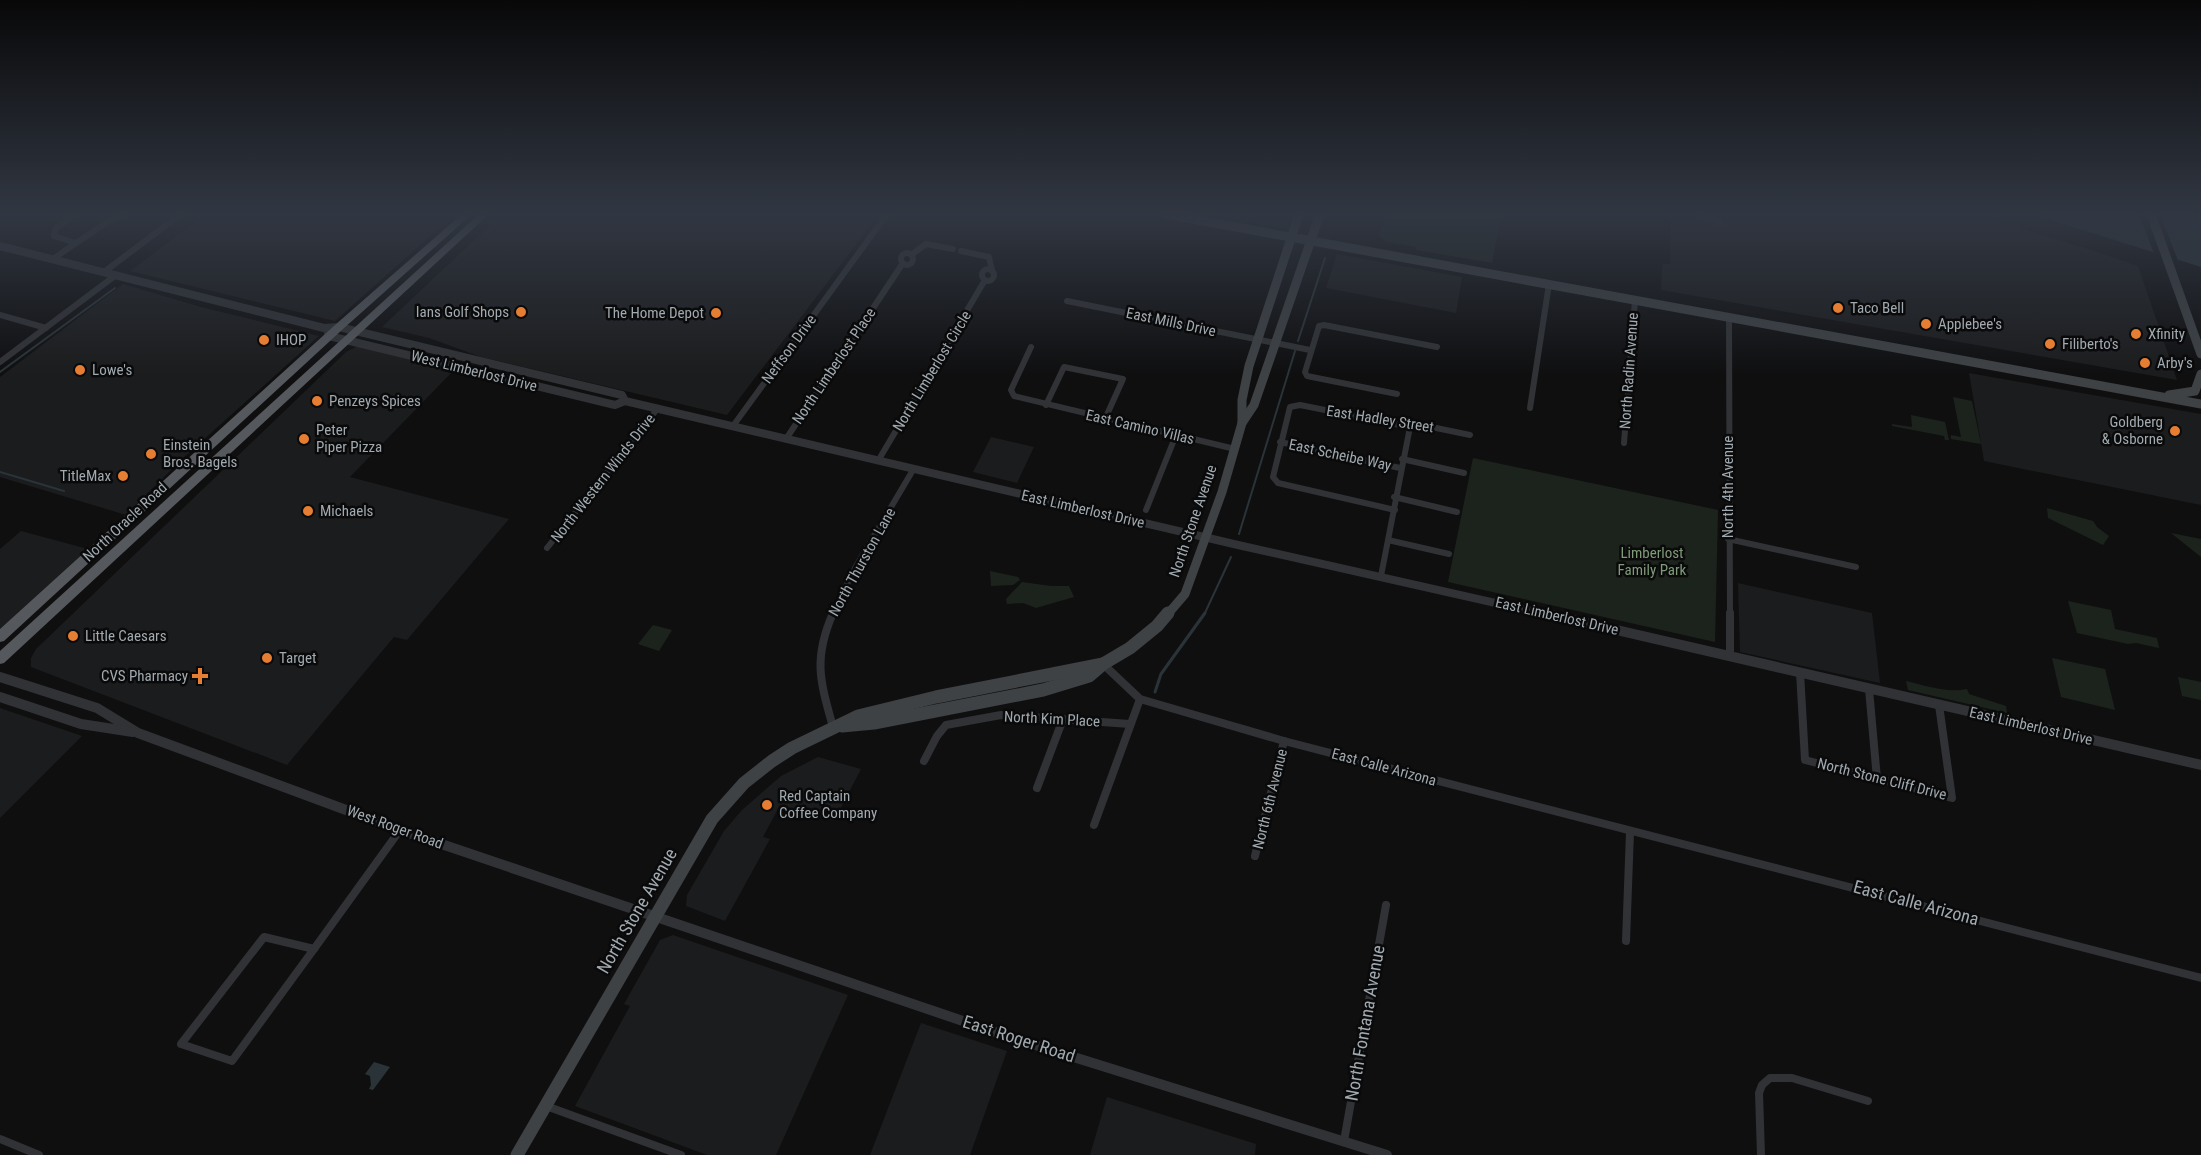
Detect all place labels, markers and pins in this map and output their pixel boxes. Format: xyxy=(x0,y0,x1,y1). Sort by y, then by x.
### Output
place label: Taco Bell xyxy=(1850,299,1904,317)
marker: Taco Bell xyxy=(1831,301,1845,315)
place label: Ians Golf Shops xyxy=(416,303,509,321)
place label: The Home Depot xyxy=(605,304,704,322)
marker: Ians Golf Shops xyxy=(514,305,528,319)
marker: The Home Depot xyxy=(709,306,723,320)
place label: Applebee's xyxy=(1938,315,2002,333)
marker: Applebee's xyxy=(1919,317,1933,331)
place label: Xfinity xyxy=(2148,325,2185,343)
marker: Xfinity xyxy=(2129,327,2143,341)
place label: IHOP xyxy=(276,331,306,349)
marker: IHOP xyxy=(257,333,271,347)
place label: Filiberto's xyxy=(2062,335,2119,353)
marker: Filiberto's xyxy=(2043,337,2057,351)
place label: Arby's xyxy=(2157,354,2193,372)
marker: Arby's xyxy=(2138,356,2152,370)
place label: Lowe's xyxy=(92,361,132,379)
marker: Lowe's xyxy=(73,363,87,377)
place label: Penzeys Spices xyxy=(329,392,421,410)
marker: Penzeys Spices xyxy=(310,394,324,408)
place label: Goldberg & Osborne xyxy=(2102,413,2163,448)
place label: Peter Piper Pizza xyxy=(316,421,382,456)
marker: Goldberg & Osborne xyxy=(2168,424,2182,438)
marker: Peter Piper Pizza xyxy=(297,432,311,446)
place label: Einstein Bros. Bagels xyxy=(163,436,238,471)
marker: Einstein Bros. Bagels xyxy=(144,447,158,461)
place label: TitleMax xyxy=(60,467,111,485)
marker: TitleMax xyxy=(116,469,130,483)
place label: Michaels xyxy=(320,502,374,520)
marker: Michaels xyxy=(301,504,315,518)
place label: Little Caesars xyxy=(85,627,167,645)
marker: Little Caesars xyxy=(66,629,80,643)
place label: Target xyxy=(279,649,316,667)
marker: Target xyxy=(260,651,274,665)
place label: CVS Pharmacy xyxy=(101,667,188,685)
marker: CVS Pharmacy xyxy=(193,669,207,683)
place label: Red Captain Coffee Company xyxy=(779,787,877,822)
marker: Red Captain Coffee Company xyxy=(760,798,774,812)

